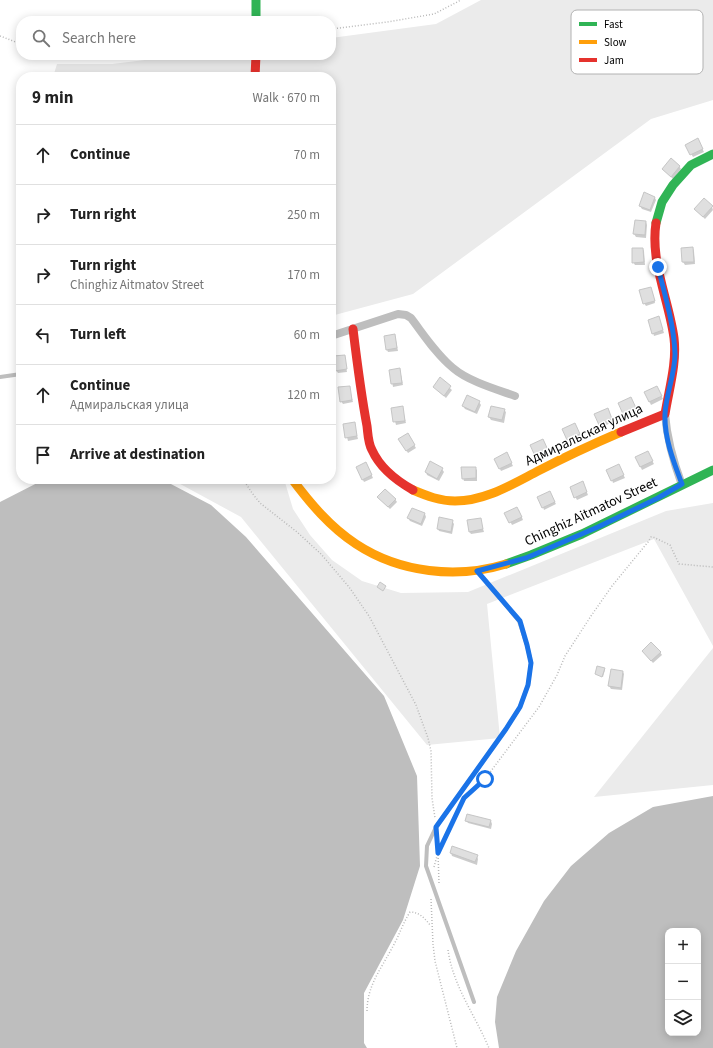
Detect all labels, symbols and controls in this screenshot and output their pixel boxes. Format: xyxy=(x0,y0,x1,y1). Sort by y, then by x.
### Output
legend xyxy=(571,10,703,74)
search box xyxy=(16,16,336,60)
text: Fast xyxy=(604,17,623,32)
icon: search xyxy=(30,27,52,49)
text: Search here xyxy=(62,28,136,49)
text: Slow xyxy=(604,35,627,50)
text: Jam xyxy=(604,53,624,68)
text: 9 min xyxy=(32,86,73,110)
text: Walk · 670 m xyxy=(252,89,320,107)
icon: ahead xyxy=(32,144,54,166)
text: Continue xyxy=(70,144,130,165)
text: 70 m xyxy=(294,146,320,164)
icon: right xyxy=(32,204,54,226)
text: Turn right xyxy=(70,204,136,225)
text: 250 m xyxy=(287,206,320,224)
text: Turn right xyxy=(70,255,136,276)
route end xyxy=(649,258,667,276)
icon: right xyxy=(32,264,54,286)
text: 170 m xyxy=(287,266,320,284)
text: Chinghiz Aitmatov Street xyxy=(70,276,204,294)
icon: left xyxy=(32,324,54,346)
text: Turn left xyxy=(70,324,126,345)
text: 60 m xyxy=(294,326,320,344)
text: Continue xyxy=(70,375,130,396)
icon: ahead xyxy=(32,384,54,406)
text: 120 m xyxy=(287,386,320,404)
text: Адмиральская улица xyxy=(70,396,189,414)
street label: Адмиральская улица xyxy=(522,399,646,471)
icon: arrive xyxy=(32,444,54,466)
text: Arrive at destination xyxy=(70,444,205,465)
street label: Chinghiz Aitmatov Street xyxy=(521,472,661,552)
route start xyxy=(476,770,494,788)
map controls xyxy=(665,928,701,1036)
button: + xyxy=(665,928,701,964)
button: − xyxy=(665,964,701,1000)
button: layers xyxy=(665,1000,701,1036)

